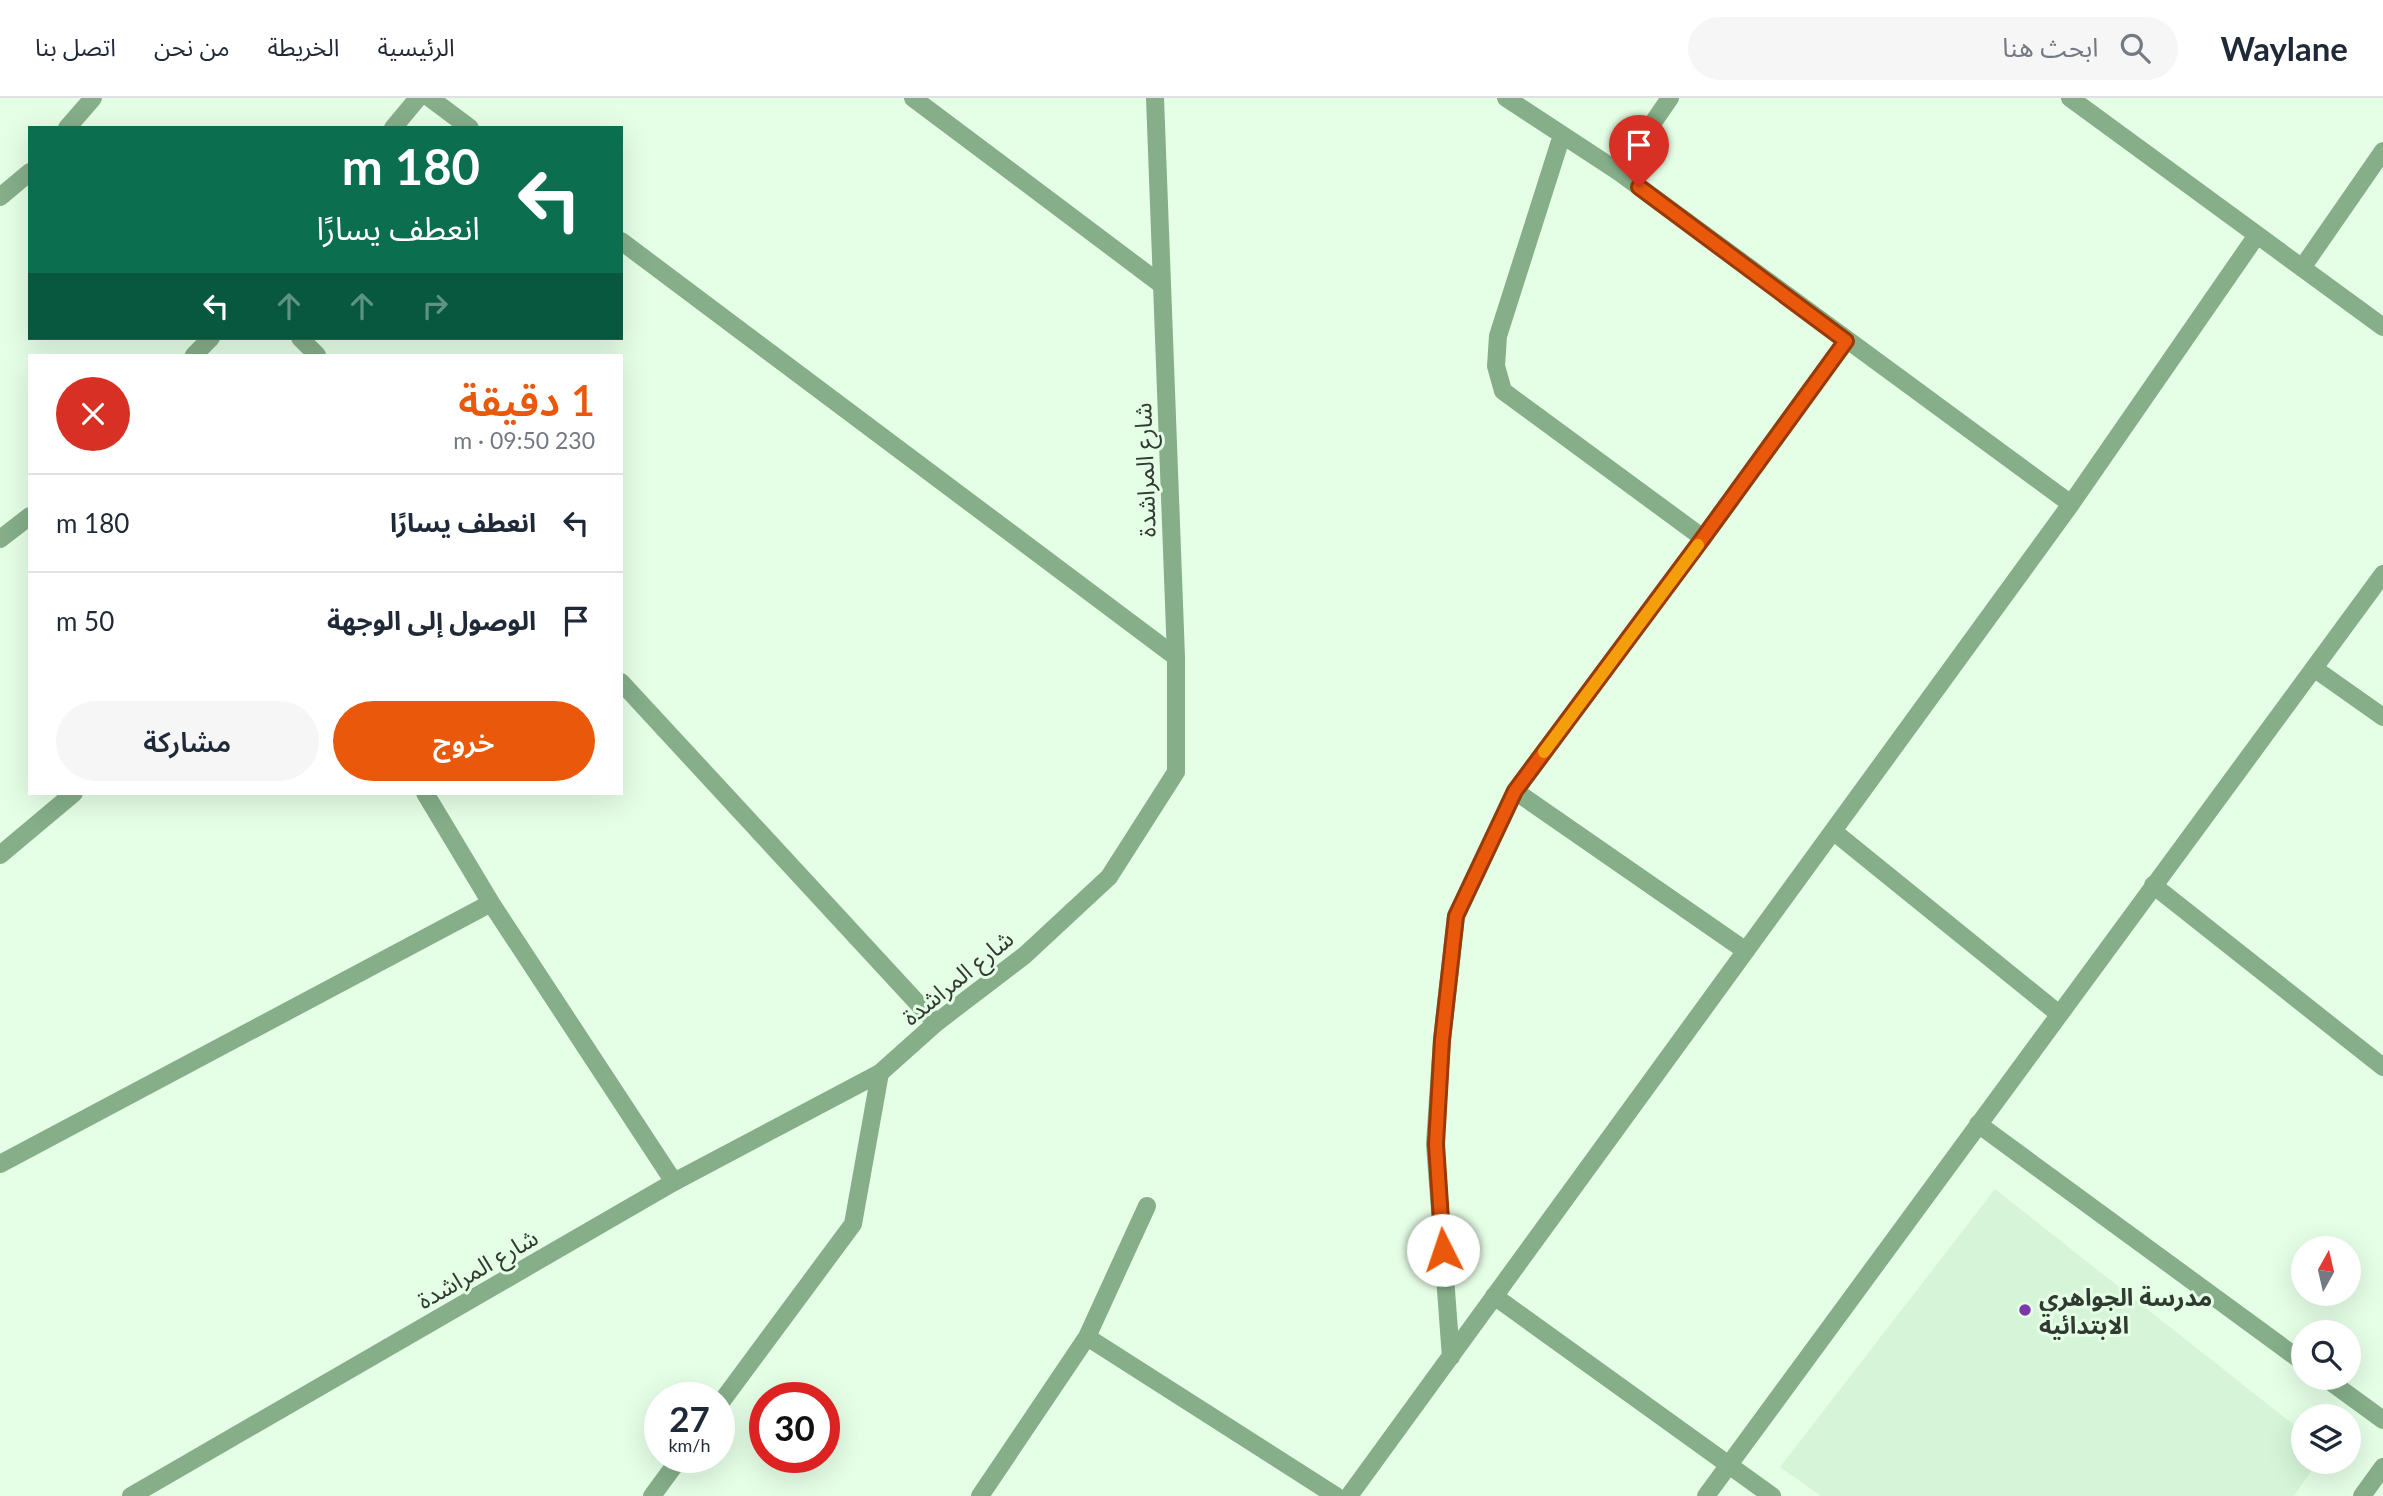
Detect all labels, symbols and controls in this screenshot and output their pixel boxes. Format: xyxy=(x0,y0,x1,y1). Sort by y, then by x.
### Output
search box xyxy=(1688,17,2178,80)
text: Waylane xyxy=(2220,28,2348,68)
icon: search xyxy=(2116,29,2154,67)
text: ابحث هنا xyxy=(2002,31,2098,63)
text: اتصل بنا xyxy=(35,32,116,61)
text: من نحن xyxy=(154,32,230,61)
text: الخريطة xyxy=(268,32,339,61)
text: الرئيسية xyxy=(377,32,455,61)
pin xyxy=(1609,115,1669,187)
icon: arrive xyxy=(1620,126,1658,164)
text: 180 m xyxy=(342,137,480,195)
icon: left xyxy=(504,154,595,245)
text: انعطف يسارًا xyxy=(316,208,480,247)
icon: left xyxy=(197,287,235,325)
icon: ahead xyxy=(270,287,308,325)
icon: ahead xyxy=(343,287,381,325)
icon: right xyxy=(416,287,454,325)
text: 1 دقيقة xyxy=(458,375,595,425)
button: close xyxy=(56,377,130,451)
street label: شارع المراشدة xyxy=(1127,402,1165,538)
text: 230 m · 09:50 xyxy=(453,426,595,454)
icon: left xyxy=(557,504,595,542)
text: انعطف يسارًا xyxy=(390,506,536,538)
text: 180 m xyxy=(56,507,129,539)
icon: arrive xyxy=(557,602,595,640)
text: الوصول إلى الوجهة xyxy=(327,604,536,636)
text: 50 m xyxy=(56,605,114,637)
button: مشاركة xyxy=(56,701,319,781)
button: خروج xyxy=(333,701,595,781)
street label: شارع المراشدة xyxy=(896,923,1021,1034)
position arrow xyxy=(1406,1213,1480,1287)
street label: شارع المراشدة xyxy=(411,1222,545,1318)
north arrow xyxy=(2291,1236,2361,1306)
map controls xyxy=(2291,1236,2361,1474)
place label: مدرسة الجواهري الابتدائية xyxy=(2039,1282,2212,1340)
marker: مدرسة الجواهري الابتدائية xyxy=(2017,1302,2033,1318)
button: search xyxy=(2291,1320,2361,1390)
speed limit sign: 30 xyxy=(749,1382,840,1473)
text: 27 xyxy=(669,1397,710,1439)
button: layers xyxy=(2291,1404,2361,1474)
text: km/h xyxy=(668,1434,711,1456)

